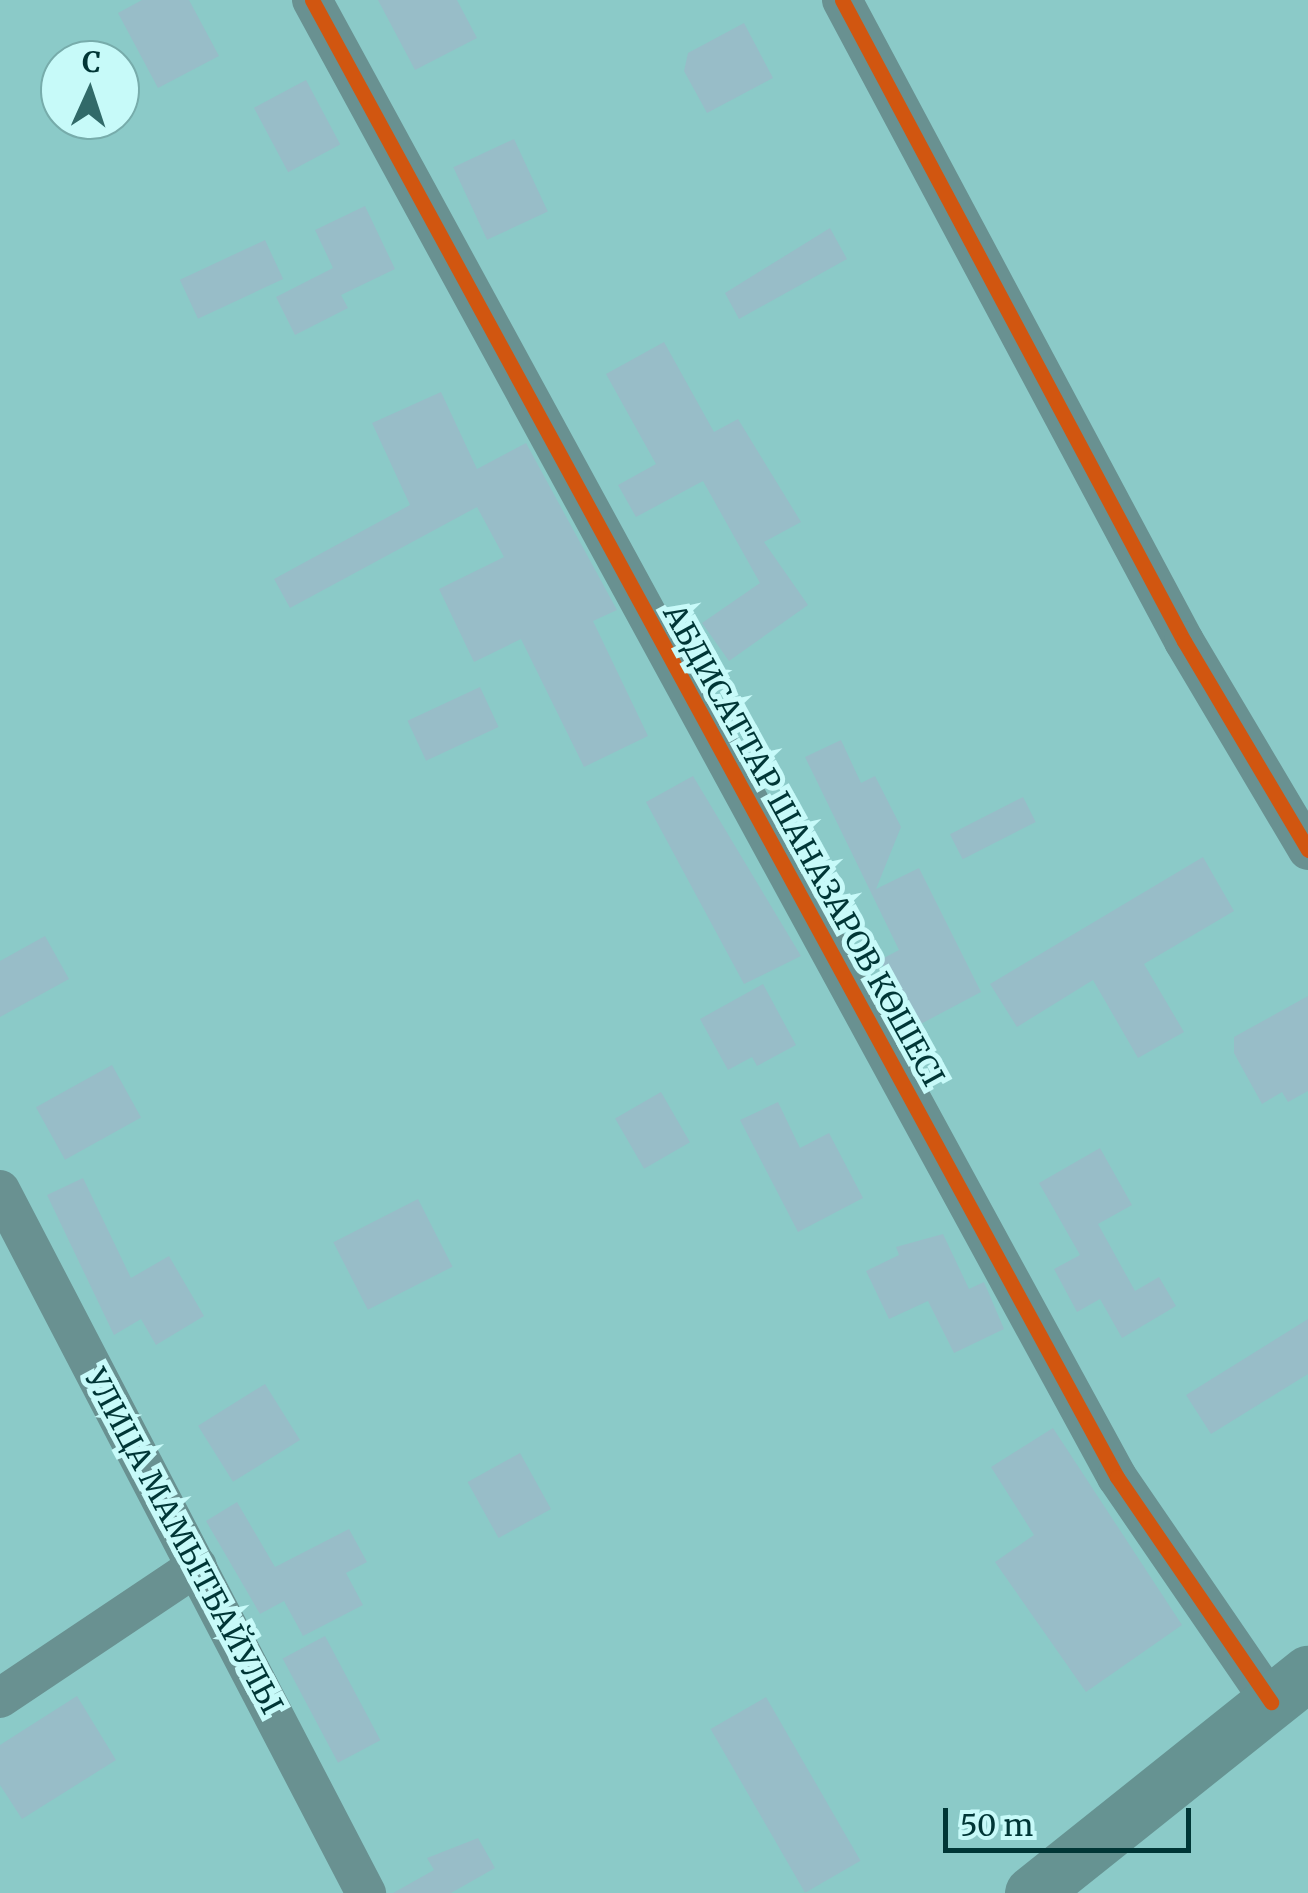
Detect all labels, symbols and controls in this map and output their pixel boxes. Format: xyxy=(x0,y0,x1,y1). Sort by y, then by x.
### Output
north arrow xyxy=(40,40,140,140)
text: С xyxy=(81,44,102,80)
street label: АБДИСАТТАР ШАНАЗАРОВ КӨШЕСІ xyxy=(656,598,952,1092)
street label: УЛИЦА МАМЫТБАЙУЛЫ xyxy=(78,1362,290,1720)
scale bar xyxy=(948,1788,1196,1850)
text: 50 m xyxy=(960,1806,1033,1844)

